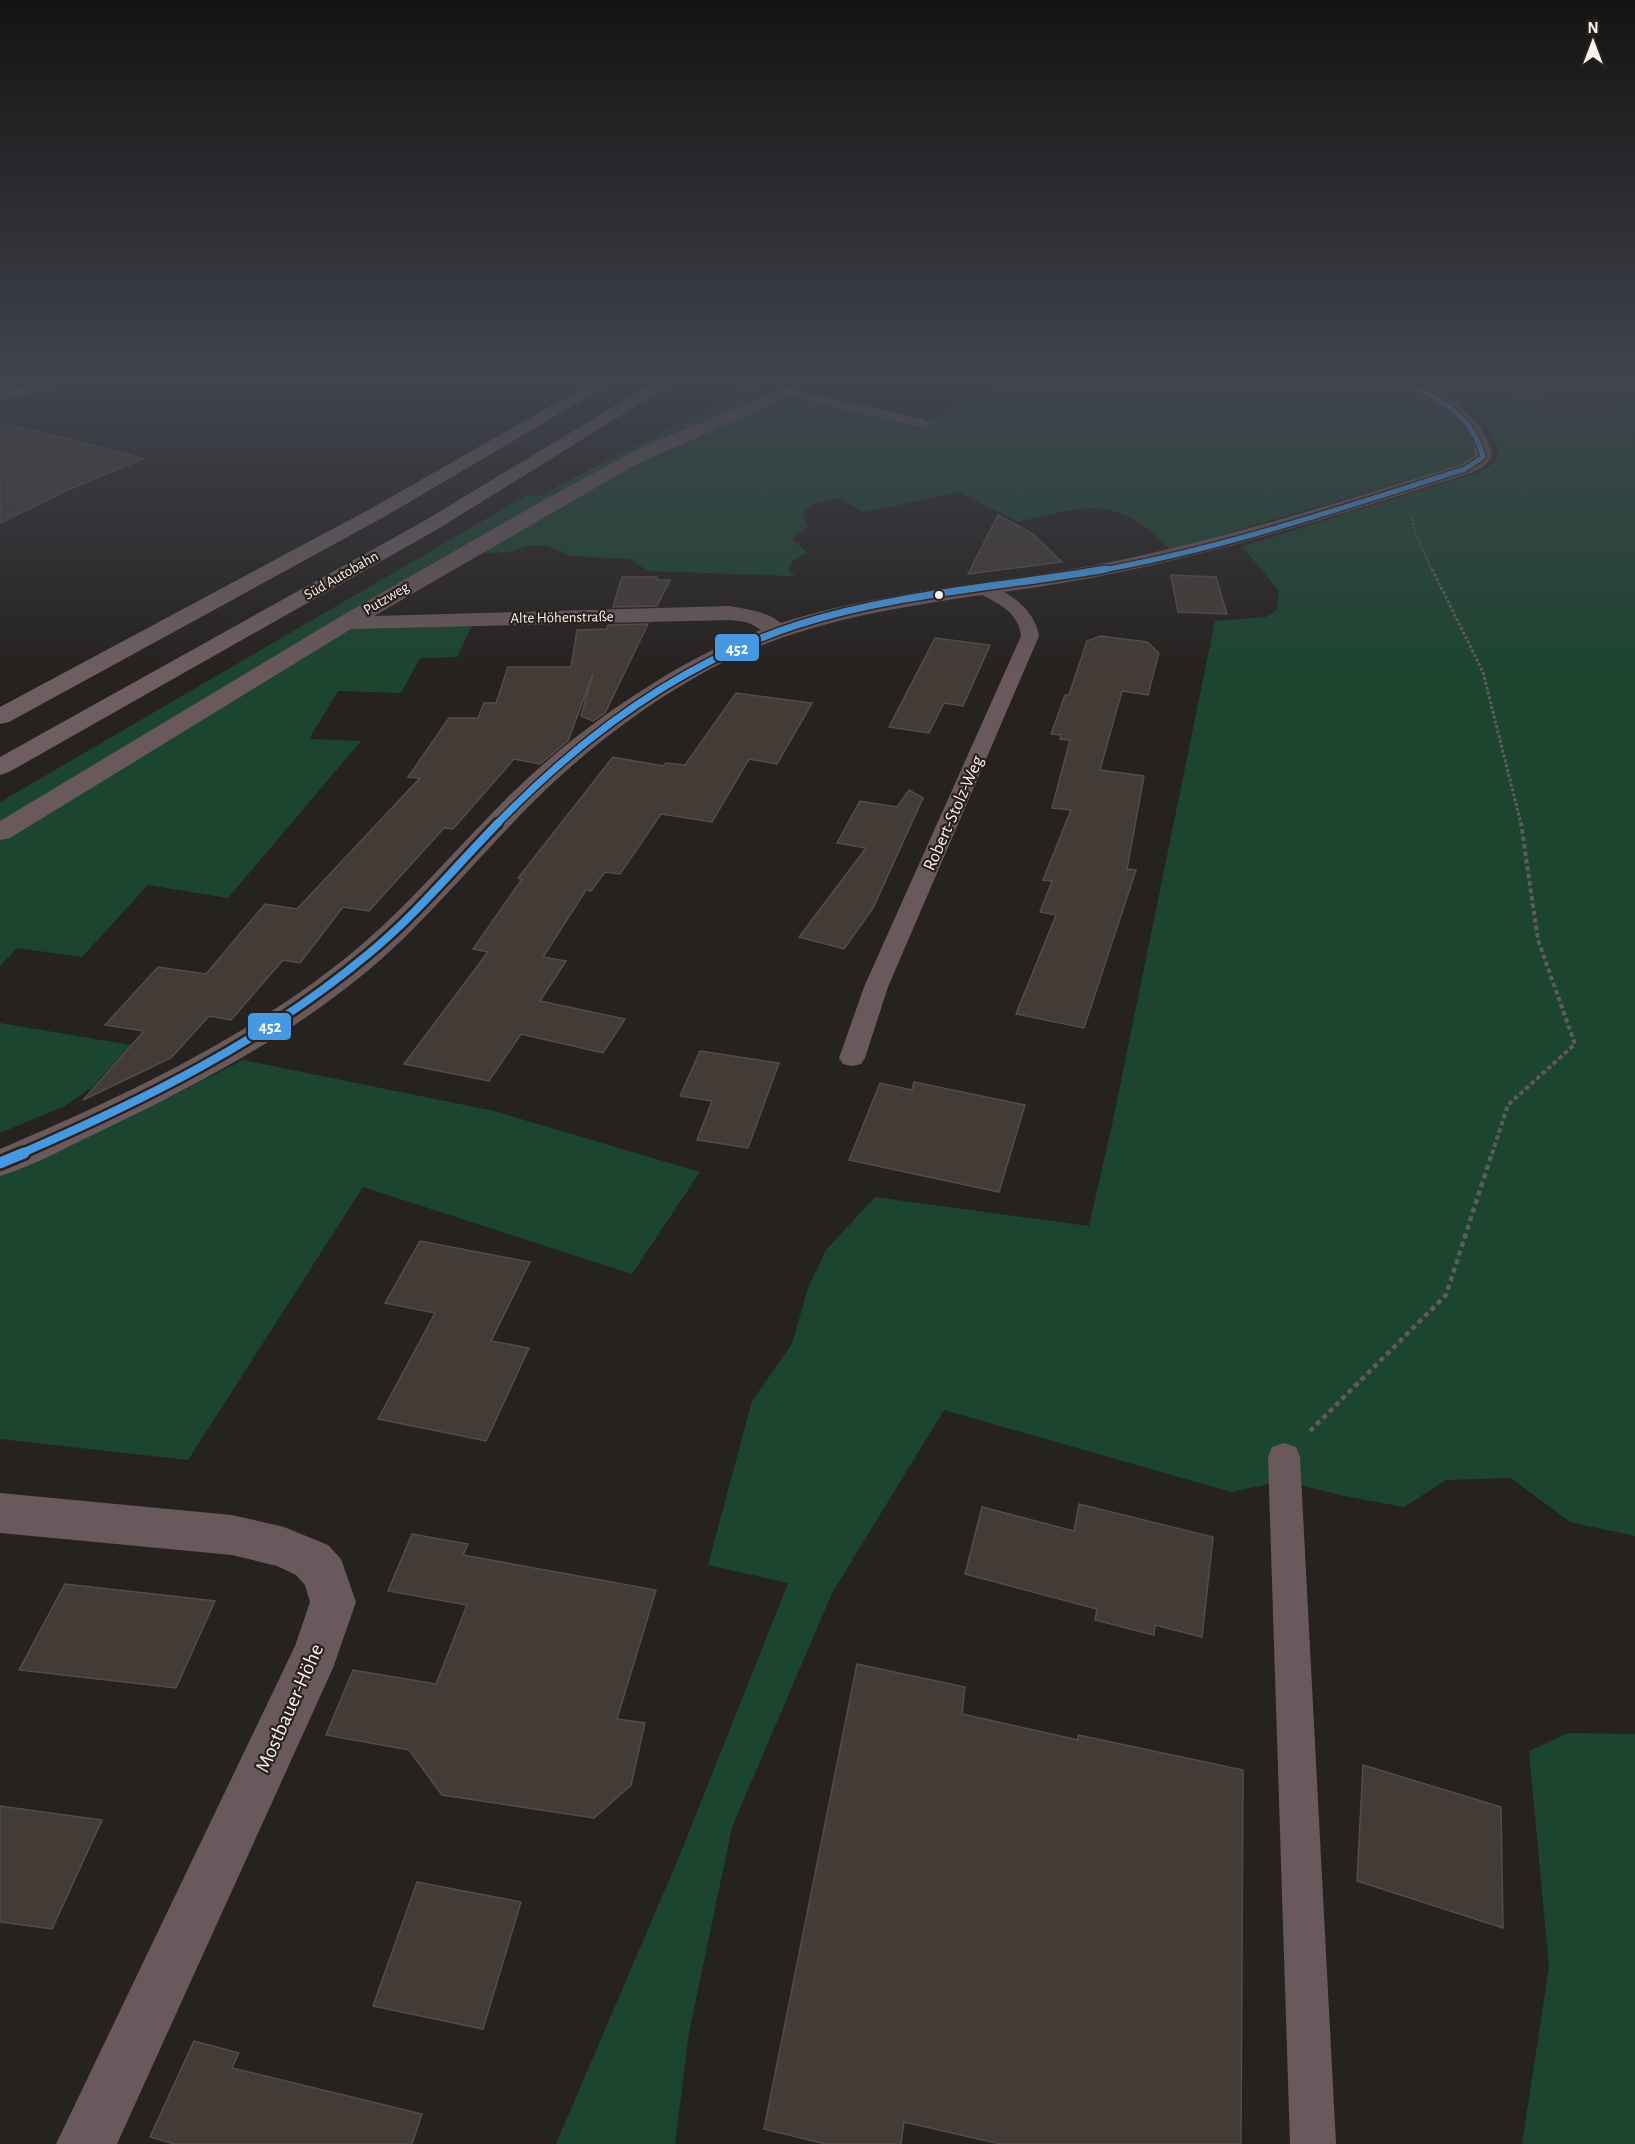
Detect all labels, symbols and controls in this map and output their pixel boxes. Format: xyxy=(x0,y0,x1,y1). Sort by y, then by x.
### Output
north arrow xyxy=(1563,12,1623,72)
text: N xyxy=(1587,20,1599,36)
street label: Süd Autobahn xyxy=(302,548,381,603)
street label: Putzweg xyxy=(361,579,412,618)
unlabelled marker xyxy=(933,589,945,601)
street label: Alte Höhenstraße xyxy=(510,609,614,626)
line badge: 452 xyxy=(714,633,760,662)
text: 452 xyxy=(726,641,749,657)
street label: Robert-Stolz-Weg xyxy=(921,753,987,873)
line badge: 452 xyxy=(247,1012,292,1041)
text: 452 xyxy=(259,1019,282,1035)
street label: Mostbauer-Höhe xyxy=(252,1641,327,1776)

